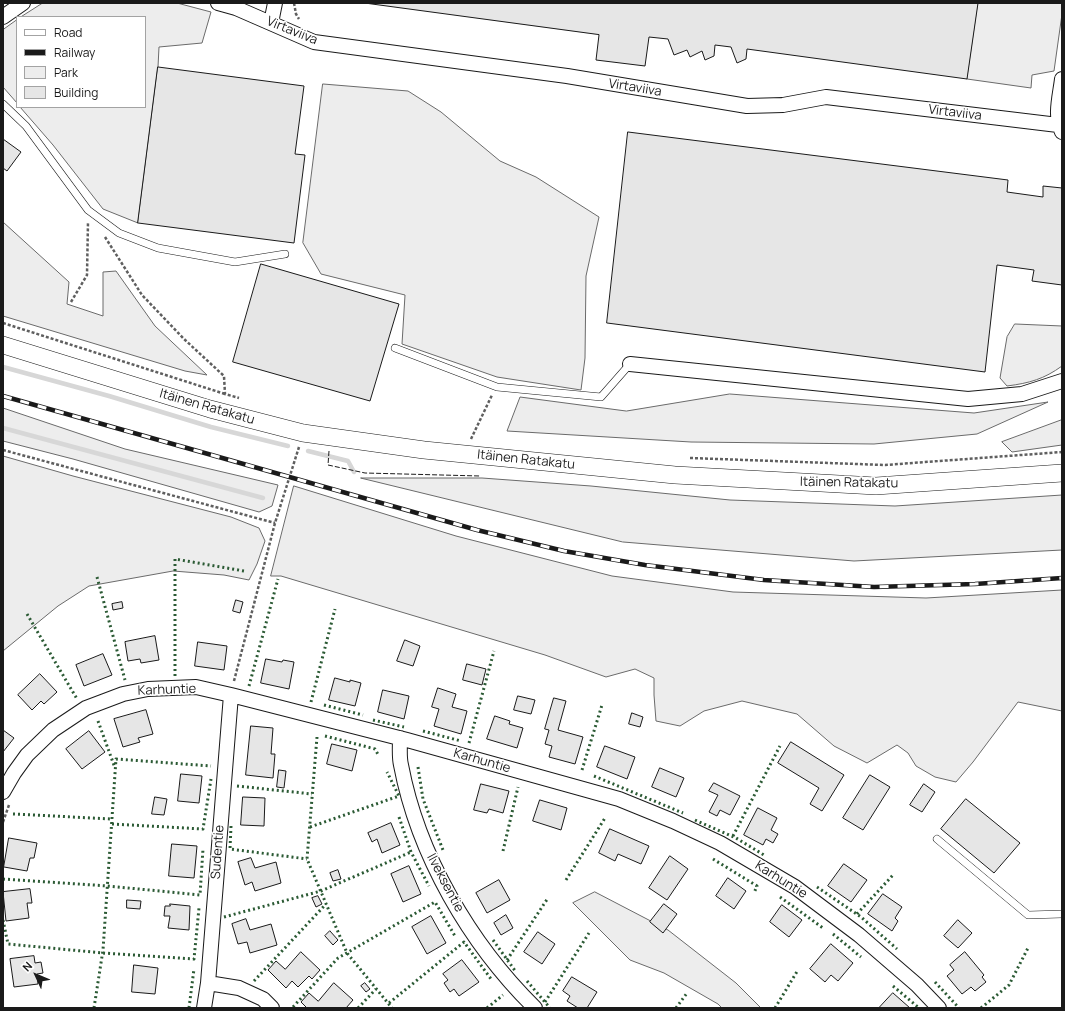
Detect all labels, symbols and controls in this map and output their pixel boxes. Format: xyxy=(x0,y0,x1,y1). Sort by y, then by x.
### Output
street label: Virtaviiva xyxy=(264,14,320,48)
legend xyxy=(16,16,146,108)
text: Road xyxy=(54,24,82,41)
text: Railway xyxy=(54,44,95,61)
text: Park xyxy=(54,64,78,81)
street label: Virtaviiva xyxy=(607,76,663,100)
text: Building xyxy=(54,84,98,101)
street label: Virtaviiva xyxy=(927,102,983,124)
street label: Itäinen Ratakatu xyxy=(158,386,256,428)
street label: Itäinen Ratakatu xyxy=(476,447,576,473)
street label: Itäinen Ratakatu xyxy=(800,474,898,492)
street label: Karhuntie xyxy=(137,681,197,699)
street label: Karhuntie xyxy=(452,745,512,777)
street label: Sudentie xyxy=(208,824,228,880)
street label: Ilveksentie xyxy=(423,851,467,915)
street label: Karhuntie xyxy=(752,858,810,902)
north arrow xyxy=(16,955,56,995)
text: N xyxy=(19,958,35,974)

